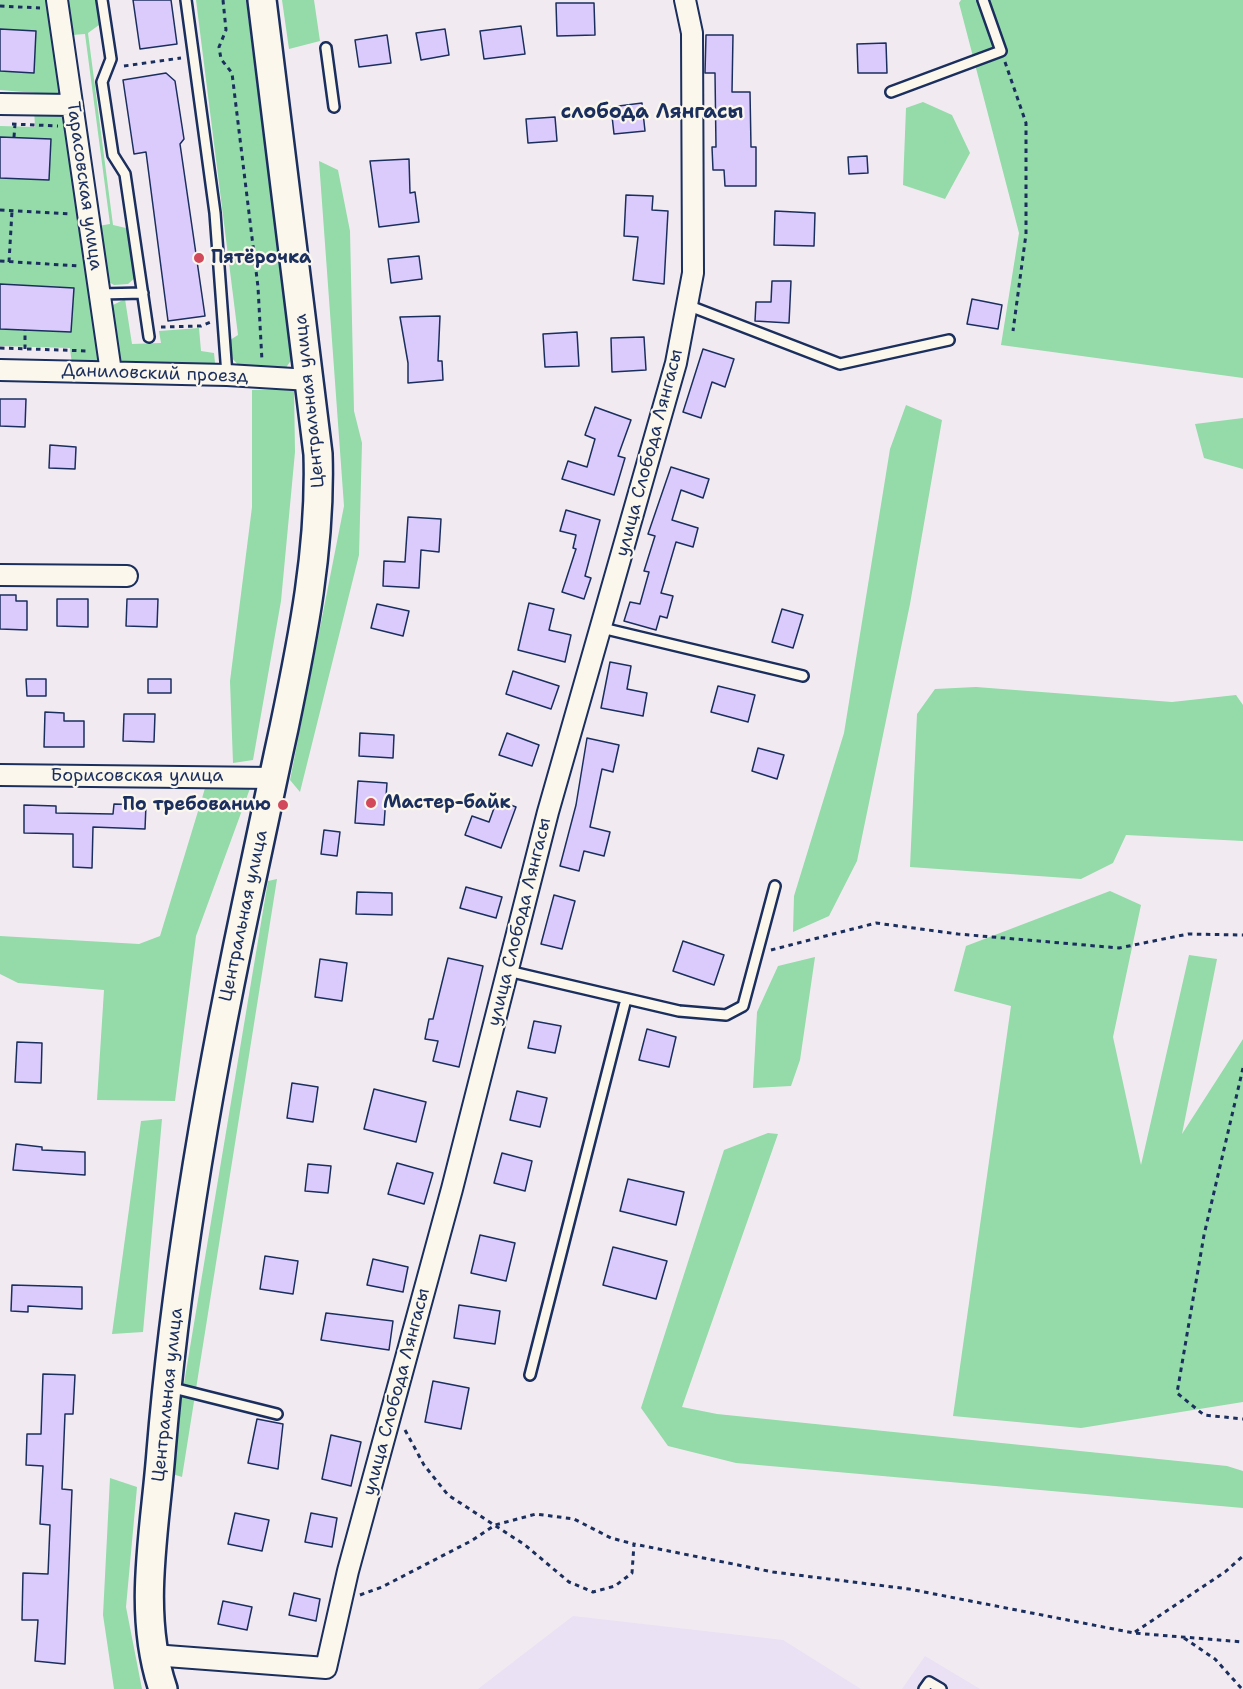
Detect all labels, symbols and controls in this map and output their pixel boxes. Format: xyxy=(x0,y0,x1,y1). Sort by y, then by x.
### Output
street label: Тарасовская улица xyxy=(61,100,107,272)
district label: слобода Лянгасы xyxy=(561,101,743,125)
place label: Пятёрочка xyxy=(211,247,311,269)
marker: Пятёрочка xyxy=(192,251,206,265)
street label: Центральная улица xyxy=(290,313,330,489)
street label: улица Слобода Лянгасы xyxy=(612,347,688,559)
street label: Даниловский проезд xyxy=(61,360,249,388)
street label: Борисовская улица xyxy=(51,765,223,787)
place label: Мастер-байк xyxy=(383,792,511,814)
place label: По требованию xyxy=(123,794,271,816)
marker: Мастер-байк xyxy=(364,796,378,810)
marker: По требованию xyxy=(276,798,290,812)
street label: улица Слобода Лянгасы xyxy=(484,816,556,1028)
street label: Центральная улица xyxy=(215,828,273,1004)
street label: улица Слобода Лянгасы xyxy=(359,1286,435,1498)
street label: Центральная улица xyxy=(148,1307,188,1483)

